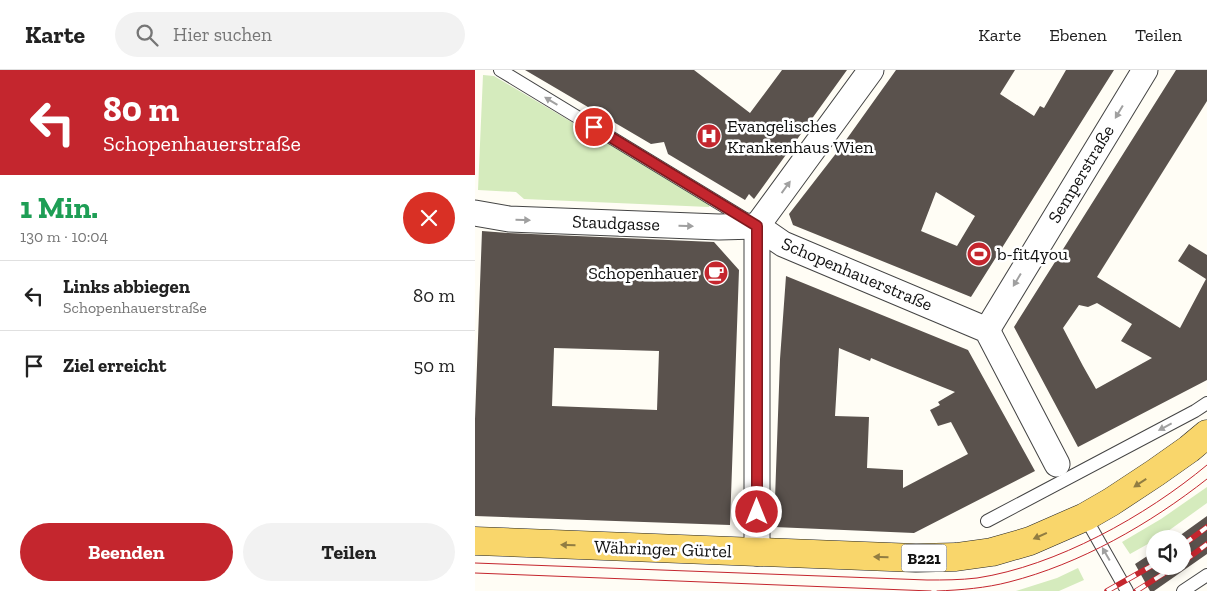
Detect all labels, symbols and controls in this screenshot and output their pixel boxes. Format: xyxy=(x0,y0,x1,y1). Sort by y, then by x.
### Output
search box xyxy=(115,12,465,57)
text: Karte xyxy=(25,20,85,49)
icon: search xyxy=(133,21,161,49)
text: Hier suchen xyxy=(173,23,272,46)
text: Karte xyxy=(978,24,1021,46)
text: Ebenen xyxy=(1049,24,1107,46)
text: Teilen xyxy=(1135,24,1182,46)
text: 80 m xyxy=(103,88,179,130)
icon: left xyxy=(20,90,85,155)
one-way arrow xyxy=(544,96,557,105)
one-way arrow xyxy=(1115,105,1124,118)
pin xyxy=(573,106,615,148)
icon: arrive xyxy=(580,113,608,141)
place label: Evangelisches Krankenhaus Wien xyxy=(727,115,874,158)
street label: Semperstraße xyxy=(1043,121,1119,227)
hospital icon: Evangelisches Krankenhaus Wien xyxy=(696,123,722,149)
text: Schopenhauerstraße xyxy=(103,130,301,157)
one-way arrow xyxy=(780,181,791,194)
text: 1 Min. xyxy=(20,190,98,226)
button: close xyxy=(403,192,455,244)
street label: Staudgasse xyxy=(572,210,660,236)
one-way arrow xyxy=(515,216,531,224)
one-way arrow xyxy=(678,222,694,230)
text: 130 m · 10:04 xyxy=(20,227,108,246)
street label: Schopenhauerstraße xyxy=(778,232,936,316)
sports icon: b-fit4you xyxy=(966,241,992,267)
place label: b-fit4you xyxy=(996,243,1068,265)
cafe icon: Schopenhauer xyxy=(703,260,729,286)
place label: Schopenhauer xyxy=(588,262,699,284)
one-way arrow xyxy=(1012,274,1021,287)
text: Links abbiegen xyxy=(63,275,190,298)
icon: left xyxy=(20,282,48,310)
text: 80 m xyxy=(413,284,455,307)
text: Schopenhauerstraße xyxy=(63,298,207,317)
icon: arrive xyxy=(20,352,48,380)
text: Ziel erreicht xyxy=(63,354,166,377)
text: 50 m xyxy=(414,354,455,377)
one-way arrow xyxy=(1157,423,1172,431)
one-way arrow xyxy=(1133,479,1147,488)
position arrow xyxy=(730,485,782,537)
button: Beenden xyxy=(20,523,233,581)
button: Teilen xyxy=(243,523,455,581)
map controls xyxy=(1146,530,1191,575)
button: sound xyxy=(1146,530,1191,575)
one-way arrow xyxy=(1033,533,1047,541)
street label: Währinger Gürtel xyxy=(594,536,732,562)
one-way arrow xyxy=(560,541,576,549)
road number: B221 xyxy=(901,544,947,572)
one-way arrow xyxy=(1101,547,1110,561)
one-way arrow xyxy=(873,553,889,561)

